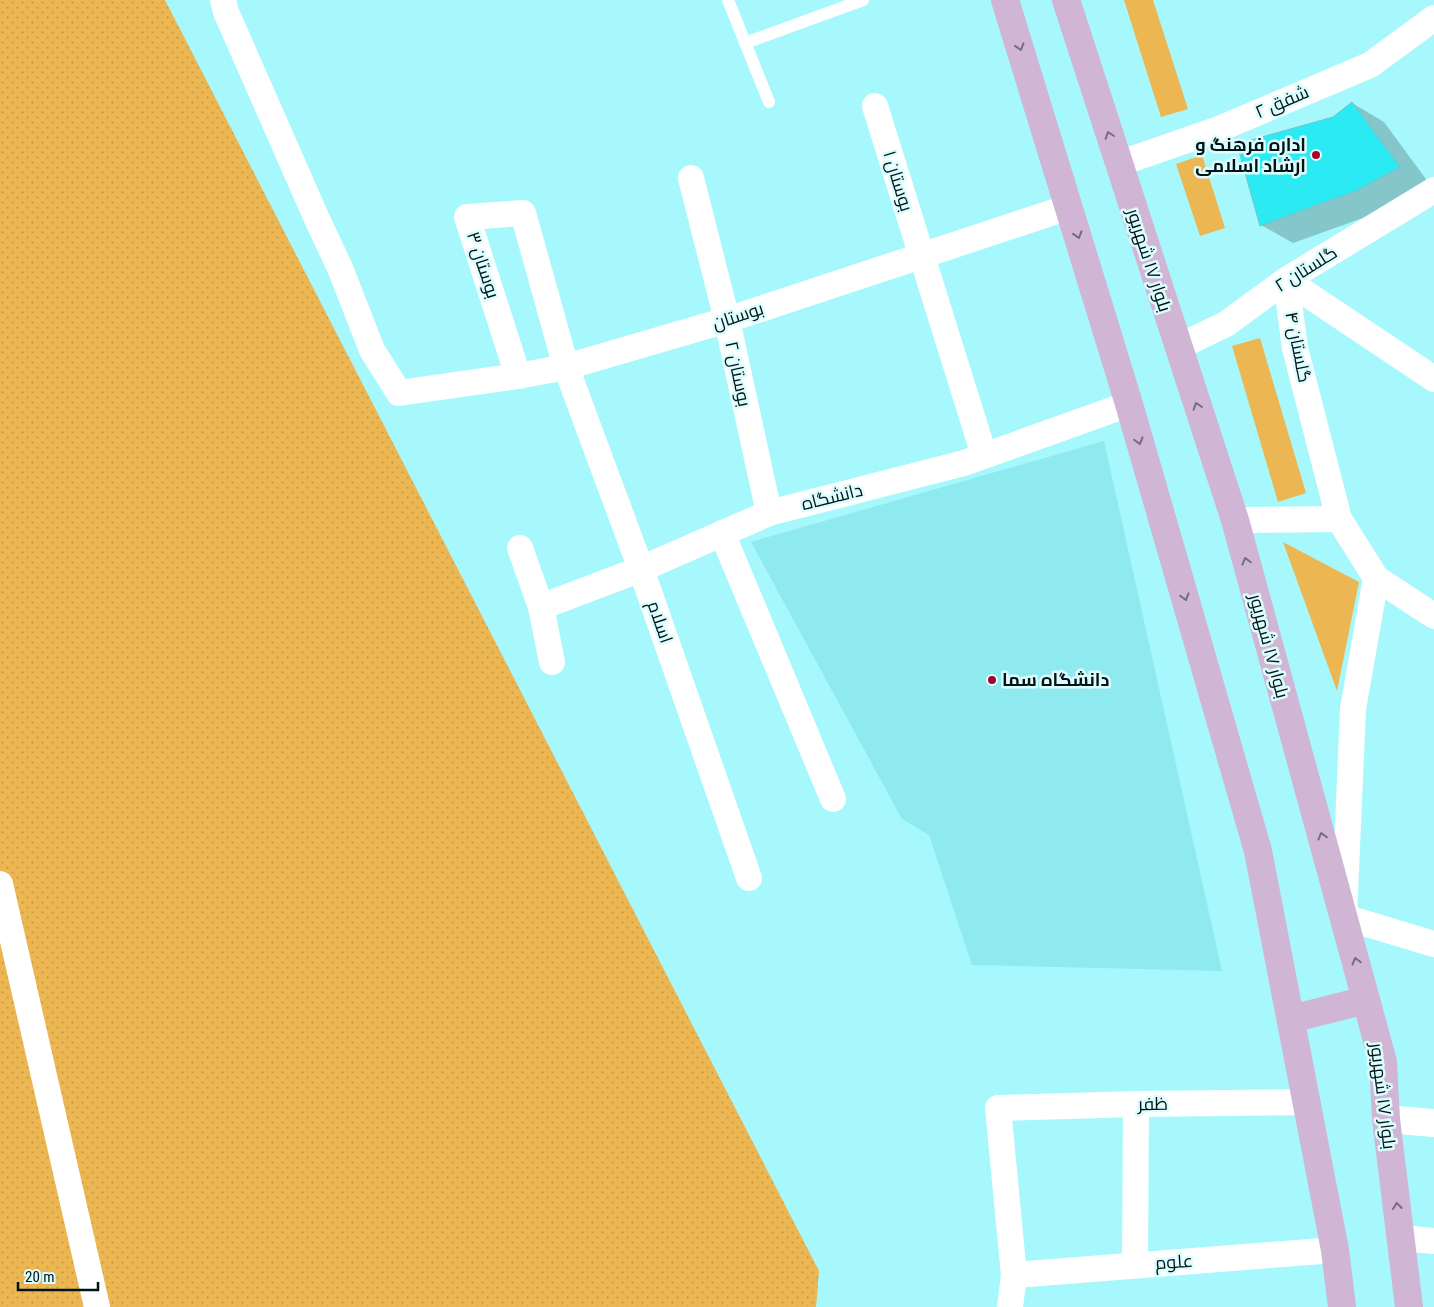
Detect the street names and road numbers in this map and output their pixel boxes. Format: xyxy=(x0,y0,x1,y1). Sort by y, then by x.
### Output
street label: شفق ۲ xyxy=(1252,81,1313,124)
street label: بوستان ۱ xyxy=(878,148,918,214)
street label: بلوار ١٧ شهریور xyxy=(1122,205,1176,315)
street label: بوستان ۳ xyxy=(462,229,504,301)
street label: گلستان ۲ xyxy=(1271,241,1341,297)
street label: بوستان xyxy=(710,297,766,335)
street label: گلستان ۴ xyxy=(1280,310,1316,384)
street label: بوستان ۲ xyxy=(720,339,756,409)
street label: دانشگاه xyxy=(799,479,865,514)
street label: بلوار ١٧ شهریور xyxy=(1244,590,1294,701)
street label: اسلام xyxy=(642,598,677,646)
street label: بلوار ١٧ شهریور xyxy=(1365,1040,1400,1151)
street label: ظفر xyxy=(1137,1093,1168,1115)
street label: علوم xyxy=(1154,1250,1194,1275)

